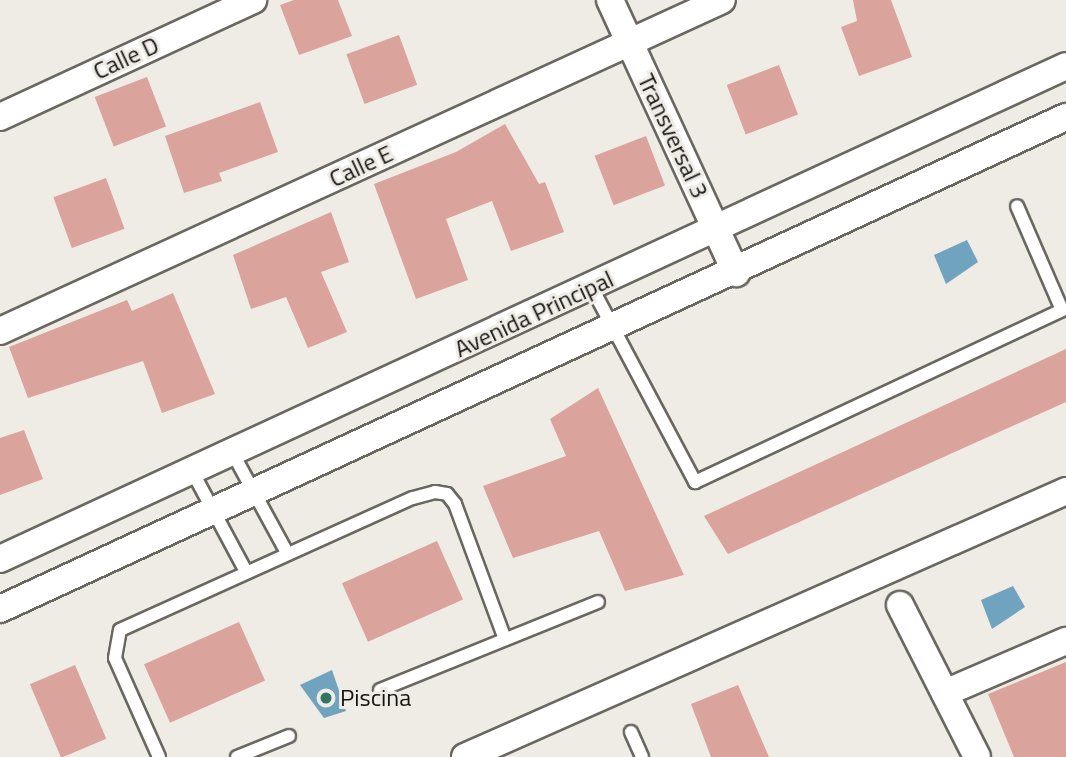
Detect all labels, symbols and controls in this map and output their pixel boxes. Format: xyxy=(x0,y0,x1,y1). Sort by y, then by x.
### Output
street label: Calle D xyxy=(89,30,163,86)
street label: Transversal 3 xyxy=(632,69,714,203)
street label: Calle E xyxy=(325,139,397,193)
street label: Avenida Principal xyxy=(450,265,618,363)
place label: Piscina xyxy=(340,684,411,712)
marker: Piscina xyxy=(318,690,334,706)

